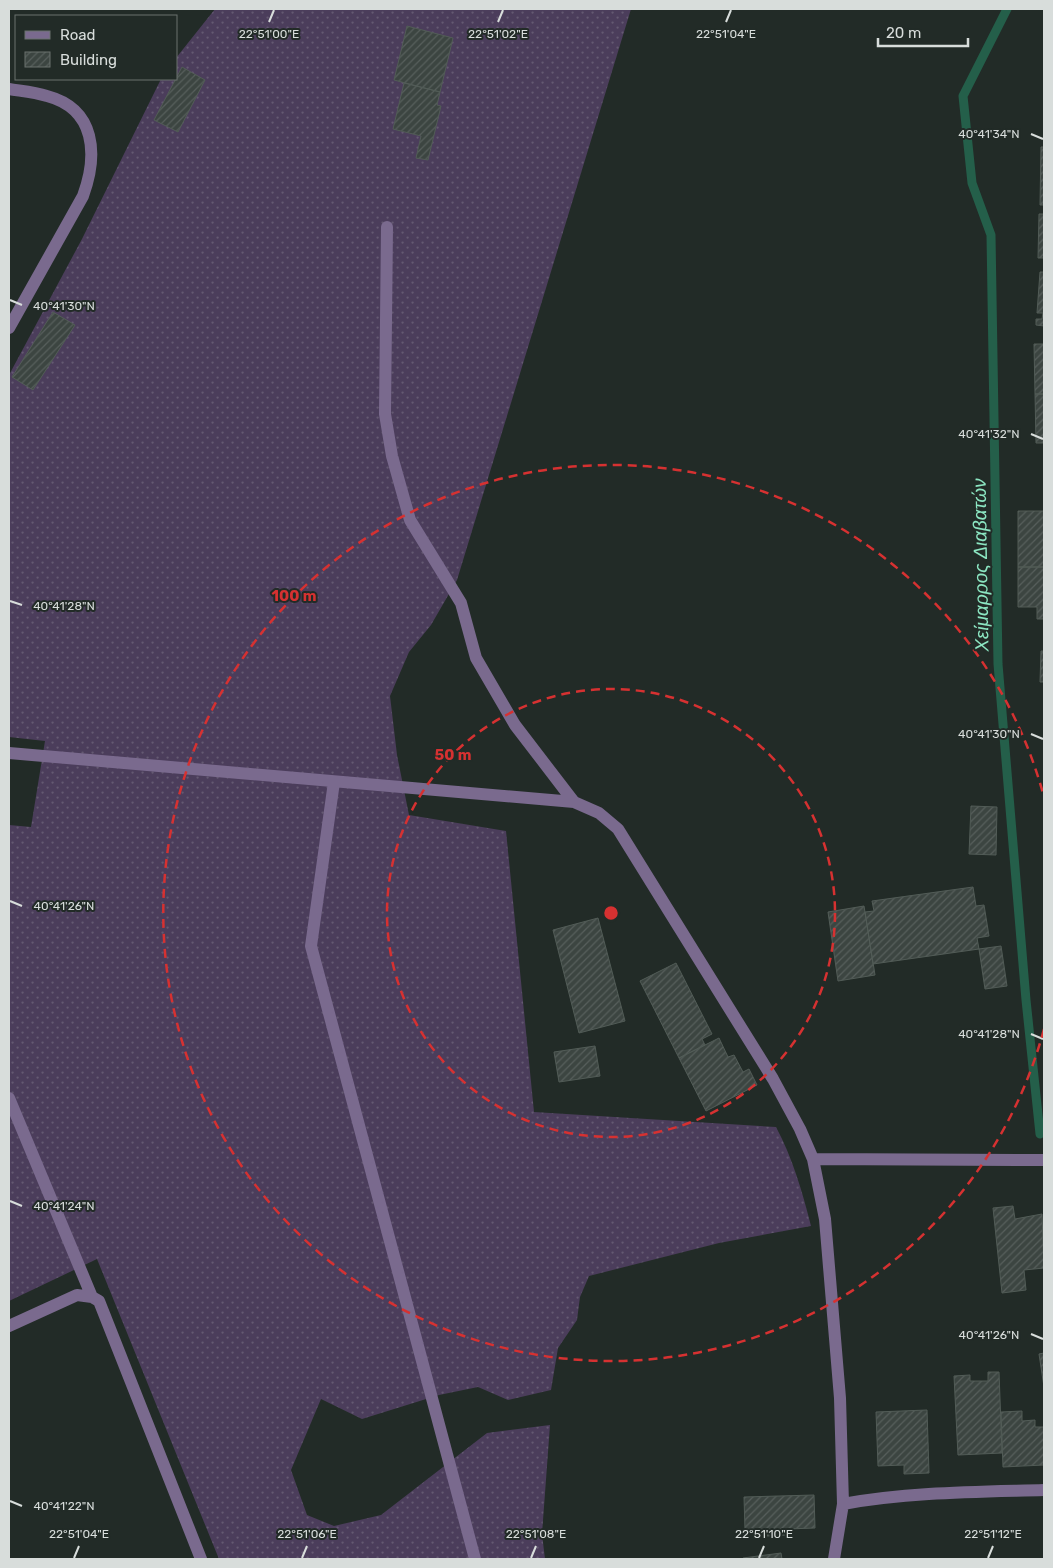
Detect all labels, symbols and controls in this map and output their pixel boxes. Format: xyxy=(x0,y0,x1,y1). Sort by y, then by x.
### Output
legend xyxy=(15,15,178,80)
scale bar xyxy=(878,15,968,47)
text: 20 m xyxy=(886,24,921,42)
text: Road xyxy=(60,26,96,44)
text: 22°51'00"E xyxy=(239,27,299,41)
text: 22°51'02"E xyxy=(468,27,528,41)
text: 22°51'04"E xyxy=(696,27,756,41)
text: Building xyxy=(60,51,117,69)
text: 40°41'34"N xyxy=(958,127,1020,141)
text: 40°41'30"N xyxy=(33,299,95,313)
text: 40°41'32"N xyxy=(958,427,1020,441)
water label: Χείμαρρος Διαβατών xyxy=(967,478,994,653)
text: 100 m xyxy=(272,587,316,605)
text: 40°41'28"N xyxy=(33,599,95,613)
text: 40°41'30"N xyxy=(958,727,1020,741)
text: 50 m xyxy=(435,746,471,764)
text: 40°41'26"N xyxy=(34,899,94,913)
centre of rings xyxy=(602,904,620,922)
text: 40°41'28"N xyxy=(958,1027,1020,1041)
text: 40°41'24"N xyxy=(33,1199,95,1213)
text: 40°41'26"N xyxy=(959,1328,1019,1342)
text: 40°41'22"N xyxy=(33,1499,95,1513)
text: 22°51'04"E xyxy=(49,1527,109,1541)
text: 22°51'06"E xyxy=(277,1527,337,1541)
text: 22°51'08"E xyxy=(506,1527,566,1541)
text: 22°51'10"E xyxy=(735,1527,793,1541)
text: 22°51'12"E xyxy=(964,1527,1022,1541)

